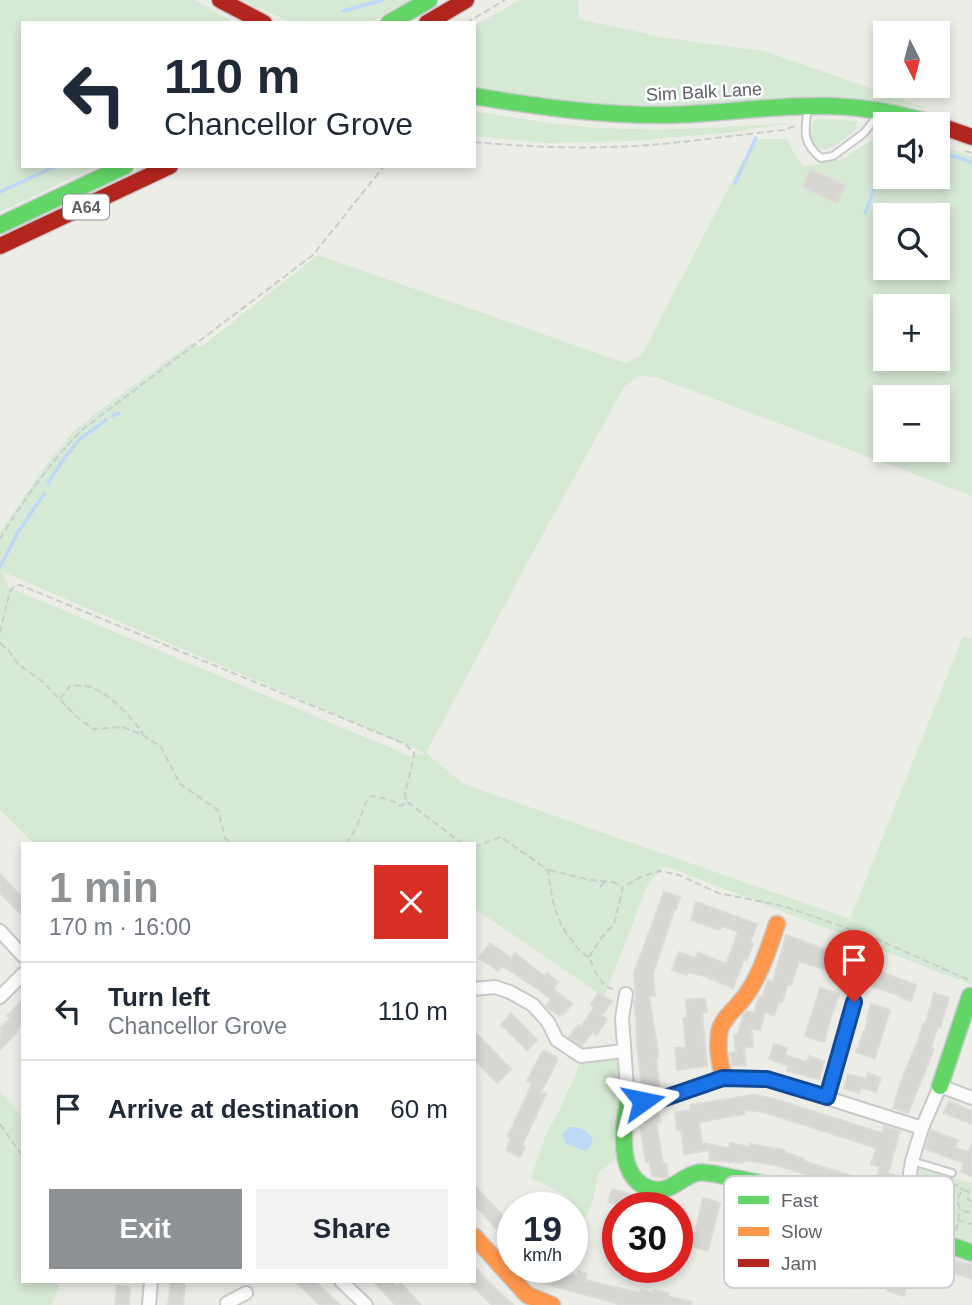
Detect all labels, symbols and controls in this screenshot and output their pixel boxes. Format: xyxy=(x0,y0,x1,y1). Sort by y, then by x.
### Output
north arrow xyxy=(873,21,950,98)
map controls xyxy=(873,21,950,462)
icon: left xyxy=(49,49,140,140)
text: 110 m xyxy=(164,49,300,103)
street label: Sim Balk Lane xyxy=(646,79,762,105)
text: Chancellor Grove xyxy=(164,106,413,142)
button: sound xyxy=(873,112,950,189)
road number: A64 xyxy=(63,195,109,220)
button: search xyxy=(873,203,950,280)
button: + xyxy=(873,294,950,371)
button: − xyxy=(873,385,950,462)
text: 1 min xyxy=(49,864,159,911)
button: close xyxy=(374,865,448,939)
text: 170 m · 16:00 xyxy=(49,914,191,940)
pin xyxy=(824,930,884,1002)
icon: arrive xyxy=(835,941,873,979)
text: Turn left xyxy=(108,982,210,1012)
icon: left xyxy=(49,992,87,1030)
text: 110 m xyxy=(378,996,448,1026)
text: Chancellor Grove xyxy=(108,1013,287,1039)
position arrow xyxy=(606,1064,680,1138)
icon: arrive xyxy=(49,1090,87,1128)
text: Arrive at destination xyxy=(108,1094,359,1124)
text: 60 m xyxy=(390,1094,448,1124)
legend xyxy=(724,1176,954,1288)
button: Exit xyxy=(49,1189,242,1269)
button: Share xyxy=(256,1189,448,1269)
text: Fast xyxy=(781,1190,819,1211)
speed limit sign: 30 xyxy=(602,1192,693,1283)
text: 19 xyxy=(523,1209,562,1248)
text: Slow xyxy=(781,1221,822,1242)
text: km/h xyxy=(523,1245,562,1265)
text: Jam xyxy=(781,1253,817,1274)

